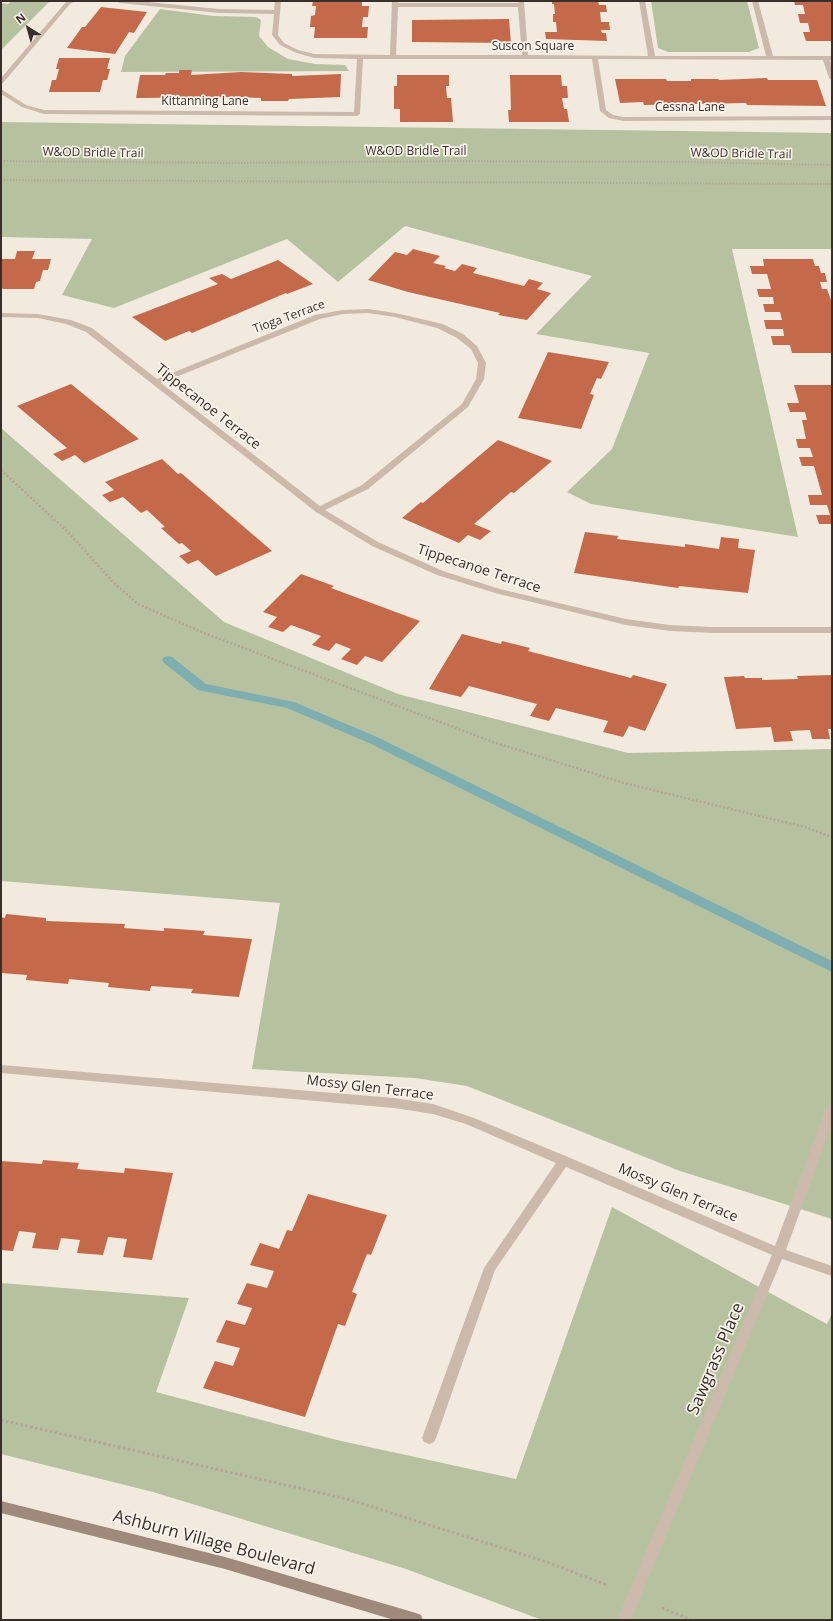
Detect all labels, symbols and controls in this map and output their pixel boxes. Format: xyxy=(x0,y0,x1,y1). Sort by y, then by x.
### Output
north arrow xyxy=(8,8,48,48)
text: N xyxy=(12,9,29,27)
street label: Suscon Square xyxy=(492,40,574,54)
street label: Kittanning Lane xyxy=(161,95,249,109)
street label: Cessna Lane xyxy=(655,101,725,115)
street label: W&OD Bridle Trail xyxy=(42,145,144,161)
street label: W&OD Bridle Trail xyxy=(365,145,467,159)
street label: W&OD Bridle Trail xyxy=(690,146,792,162)
street label: Tioga Terrace xyxy=(251,297,327,337)
street label: Tippecanoe Terrace xyxy=(152,361,264,453)
street label: Tippecanoe Terrace xyxy=(415,541,543,597)
street label: Mossy Glen Terrace xyxy=(305,1072,435,1104)
street label: Mossy Glen Terrace xyxy=(616,1160,740,1226)
street label: Sawgrass Place xyxy=(683,1300,749,1418)
street label: Ashburn Village Boulevard xyxy=(111,1506,317,1580)

